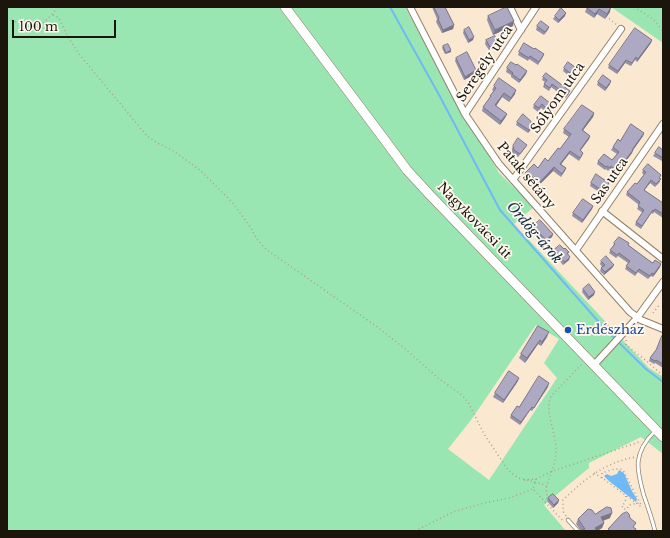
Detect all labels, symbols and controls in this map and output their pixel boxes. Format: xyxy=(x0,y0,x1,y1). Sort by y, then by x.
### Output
scale bar xyxy=(14,12,118,38)
text: 100 m xyxy=(19,19,58,34)
street label: Seregély utca xyxy=(454,23,516,105)
street label: Sólyom utca xyxy=(528,60,588,136)
street label: Patak sétány xyxy=(494,139,558,213)
street label: Sas utca xyxy=(588,155,632,207)
street label: Nagykovácsi út xyxy=(434,180,514,262)
water label: Ördög-árok xyxy=(503,199,565,267)
place label: Erdészház xyxy=(576,322,644,338)
marker: Erdészház xyxy=(563,325,573,335)

